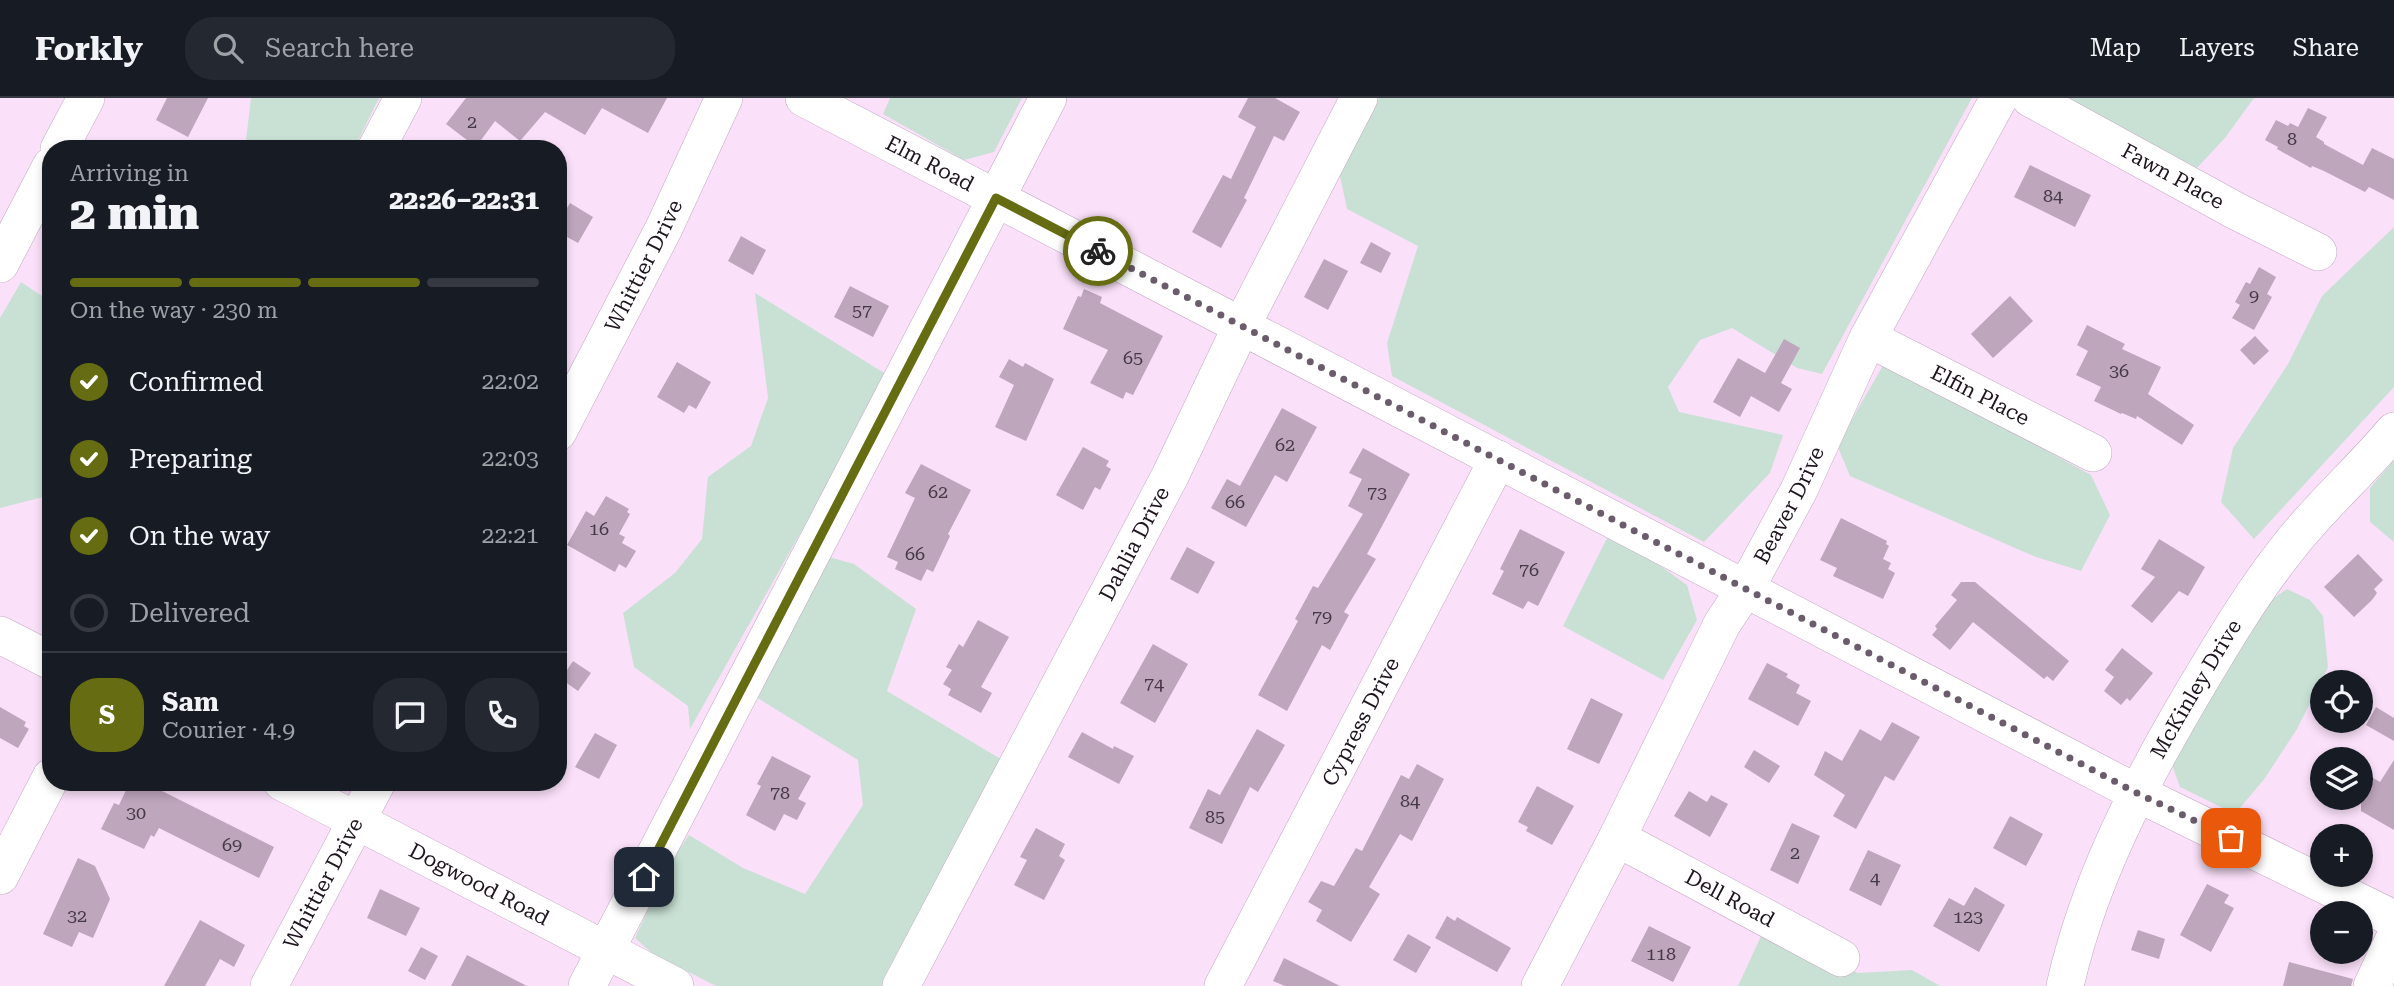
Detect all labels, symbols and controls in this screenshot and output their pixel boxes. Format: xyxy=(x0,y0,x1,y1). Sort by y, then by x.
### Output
search box xyxy=(185,17,675,80)
text: Forkly xyxy=(35,29,143,68)
icon: search xyxy=(209,29,247,67)
text: Search here xyxy=(265,33,414,63)
text: Map xyxy=(2090,34,2141,62)
text: Layers xyxy=(2179,34,2255,62)
text: Share xyxy=(2293,34,2359,62)
house number: 2 xyxy=(467,111,477,132)
house number: 8 xyxy=(2287,128,2297,149)
street label: Elm Road xyxy=(882,131,979,197)
street label: Fawn Place xyxy=(2118,139,2228,214)
text: Arriving in xyxy=(70,160,189,187)
text: 22:26–22:31 xyxy=(389,185,539,215)
house number: 84 xyxy=(2043,185,2063,206)
text: 2 min xyxy=(70,186,199,240)
street label: Whittier Drive xyxy=(600,196,687,336)
courier xyxy=(1063,216,1133,286)
icon: bike xyxy=(1079,232,1117,270)
house number: 9 xyxy=(2249,285,2259,306)
text: On the way · 230 m xyxy=(70,297,278,324)
house number: 57 xyxy=(852,300,872,321)
house number: 65 xyxy=(1123,347,1143,368)
street label: Elfin Place xyxy=(1927,360,2033,430)
house number: 36 xyxy=(2109,360,2129,381)
icon: check xyxy=(70,363,108,401)
text: Confirmed xyxy=(129,367,264,397)
text: 22:02 xyxy=(482,368,539,395)
house number: 62 xyxy=(1275,434,1295,455)
icon: check xyxy=(70,440,108,478)
street label: Beaver Drive xyxy=(1749,443,1829,568)
text: Preparing xyxy=(129,444,252,474)
text: 22:03 xyxy=(482,445,539,472)
house number: 62 xyxy=(928,481,948,502)
house number: 73 xyxy=(1367,482,1387,503)
street label: Dahlia Drive xyxy=(1094,483,1174,605)
house number: 66 xyxy=(1225,491,1245,512)
icon: check xyxy=(70,517,108,555)
house number: 16 xyxy=(589,518,609,539)
text: On the way xyxy=(129,521,270,551)
text: 22:21 xyxy=(482,522,539,549)
house number: 66 xyxy=(905,543,925,564)
house number: 76 xyxy=(1519,559,1539,580)
text: Delivered xyxy=(129,598,250,628)
house number: 79 xyxy=(1312,606,1332,627)
street label: McKinley Drive xyxy=(2146,615,2246,763)
street label: Cypress Drive xyxy=(1317,653,1404,790)
map controls xyxy=(2310,670,2373,964)
button: locate xyxy=(2310,670,2373,733)
house number: 74 xyxy=(1144,673,1164,694)
button: chat xyxy=(373,678,447,752)
button: phone xyxy=(465,678,539,752)
text: Sam xyxy=(162,687,219,717)
text: S xyxy=(99,700,115,730)
text: Courier · 4.9 xyxy=(162,717,295,744)
button: layers xyxy=(2310,747,2373,810)
house number: 78 xyxy=(770,782,790,803)
house number: 84 xyxy=(1400,790,1420,811)
house number: 30 xyxy=(126,802,146,823)
house number: 85 xyxy=(1205,806,1225,827)
pin xyxy=(2201,808,2261,868)
street label: Whittier Drive xyxy=(279,814,368,953)
icon: bag xyxy=(2212,819,2250,857)
button: + xyxy=(2310,824,2373,887)
house number: 69 xyxy=(222,834,242,855)
street label: Dogwood Road xyxy=(405,838,554,931)
house number: 2 xyxy=(1790,842,1800,863)
pin xyxy=(614,847,674,907)
icon: home xyxy=(625,858,663,896)
street label: Dell Road xyxy=(1681,865,1779,932)
house number: 4 xyxy=(1870,867,1880,888)
button: − xyxy=(2310,901,2373,964)
house number: 32 xyxy=(67,905,87,926)
house number: 123 xyxy=(1953,906,1983,927)
house number: 118 xyxy=(1646,943,1676,964)

